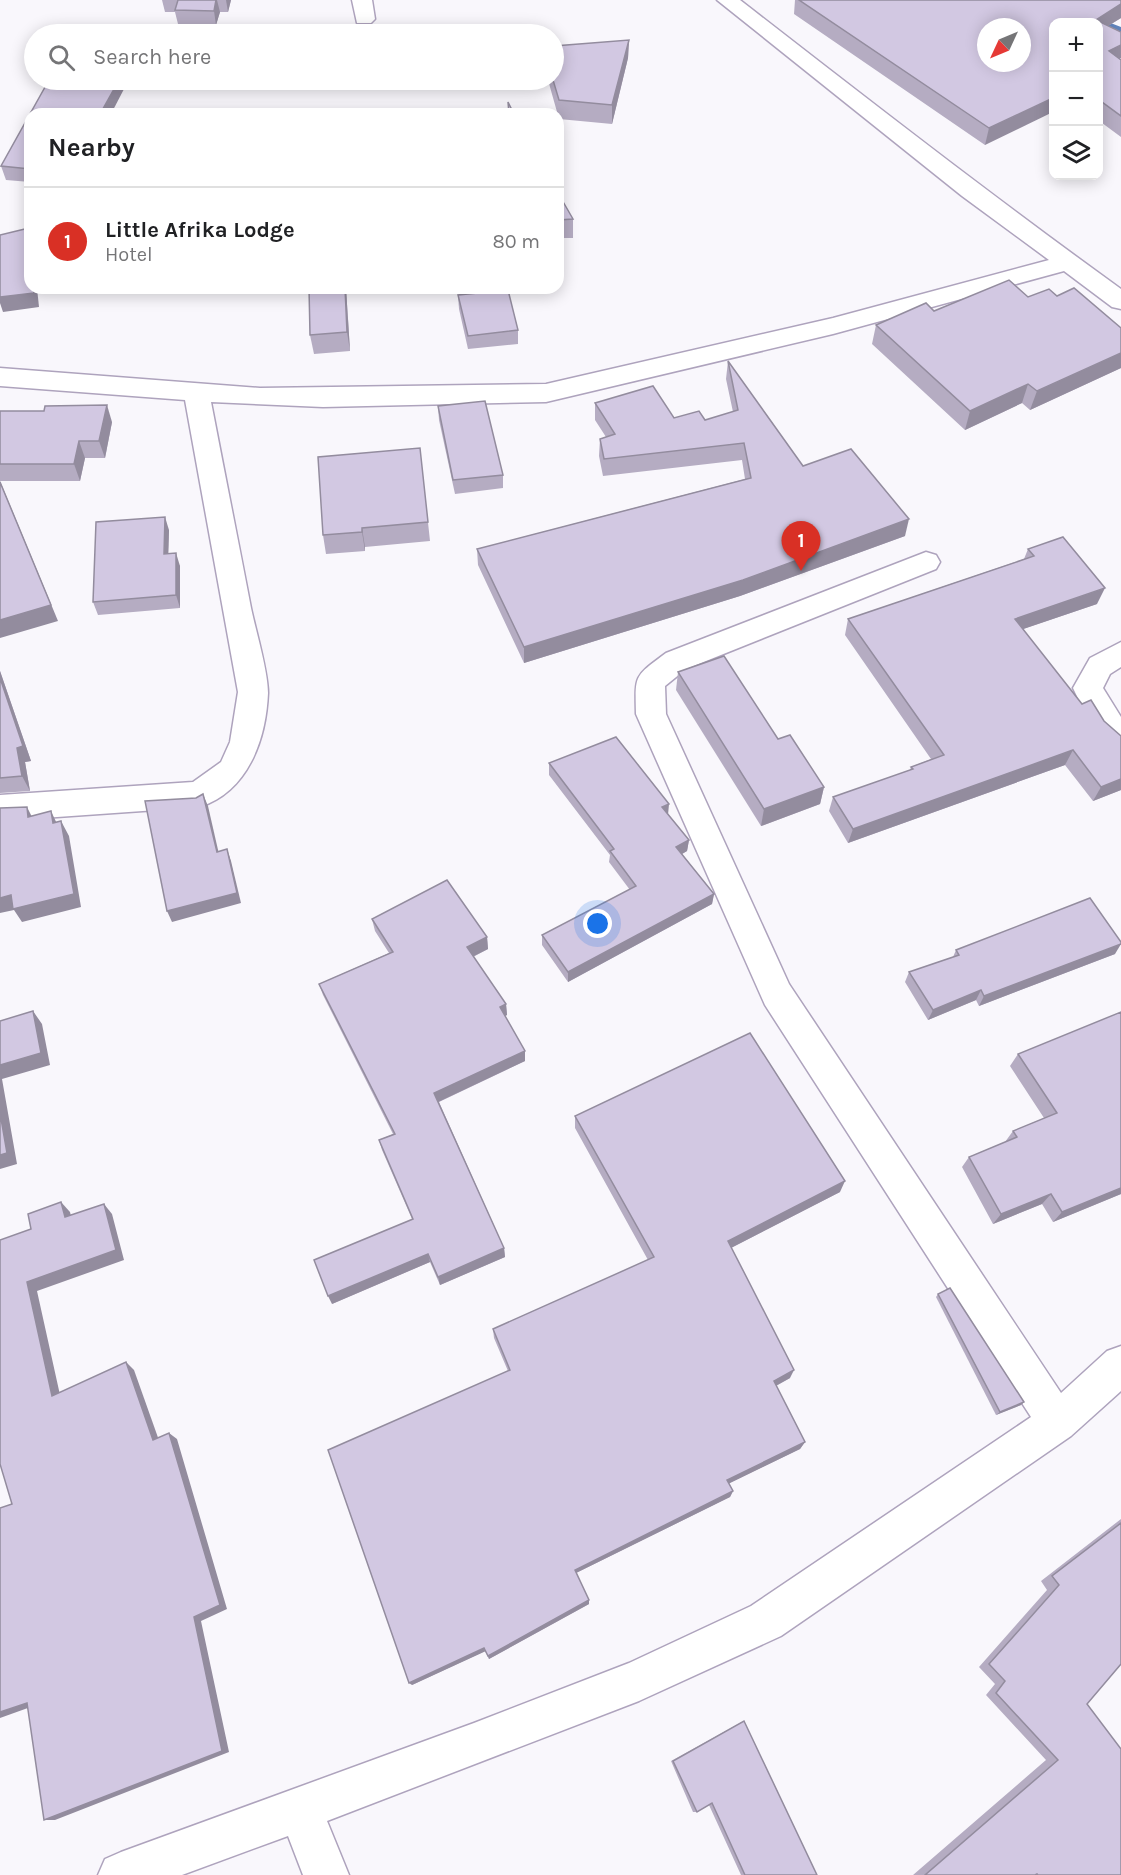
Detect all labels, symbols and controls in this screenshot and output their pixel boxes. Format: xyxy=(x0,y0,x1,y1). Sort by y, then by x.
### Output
north arrow xyxy=(977,18,1031,72)
map controls xyxy=(1049,18,1103,180)
button: + xyxy=(1049,18,1103,72)
search box xyxy=(24,24,564,90)
icon: search xyxy=(45,41,78,74)
text: Search here xyxy=(93,44,211,70)
button: − xyxy=(1049,72,1103,126)
button: layers xyxy=(1049,126,1103,180)
text: Nearby xyxy=(48,132,135,163)
text: Little Afrika Lodge xyxy=(105,217,295,243)
text: 1 xyxy=(64,230,71,253)
text: 80 m xyxy=(492,230,540,253)
text: Hotel xyxy=(105,243,153,266)
pin: 1 xyxy=(782,522,820,571)
your location xyxy=(583,909,612,938)

